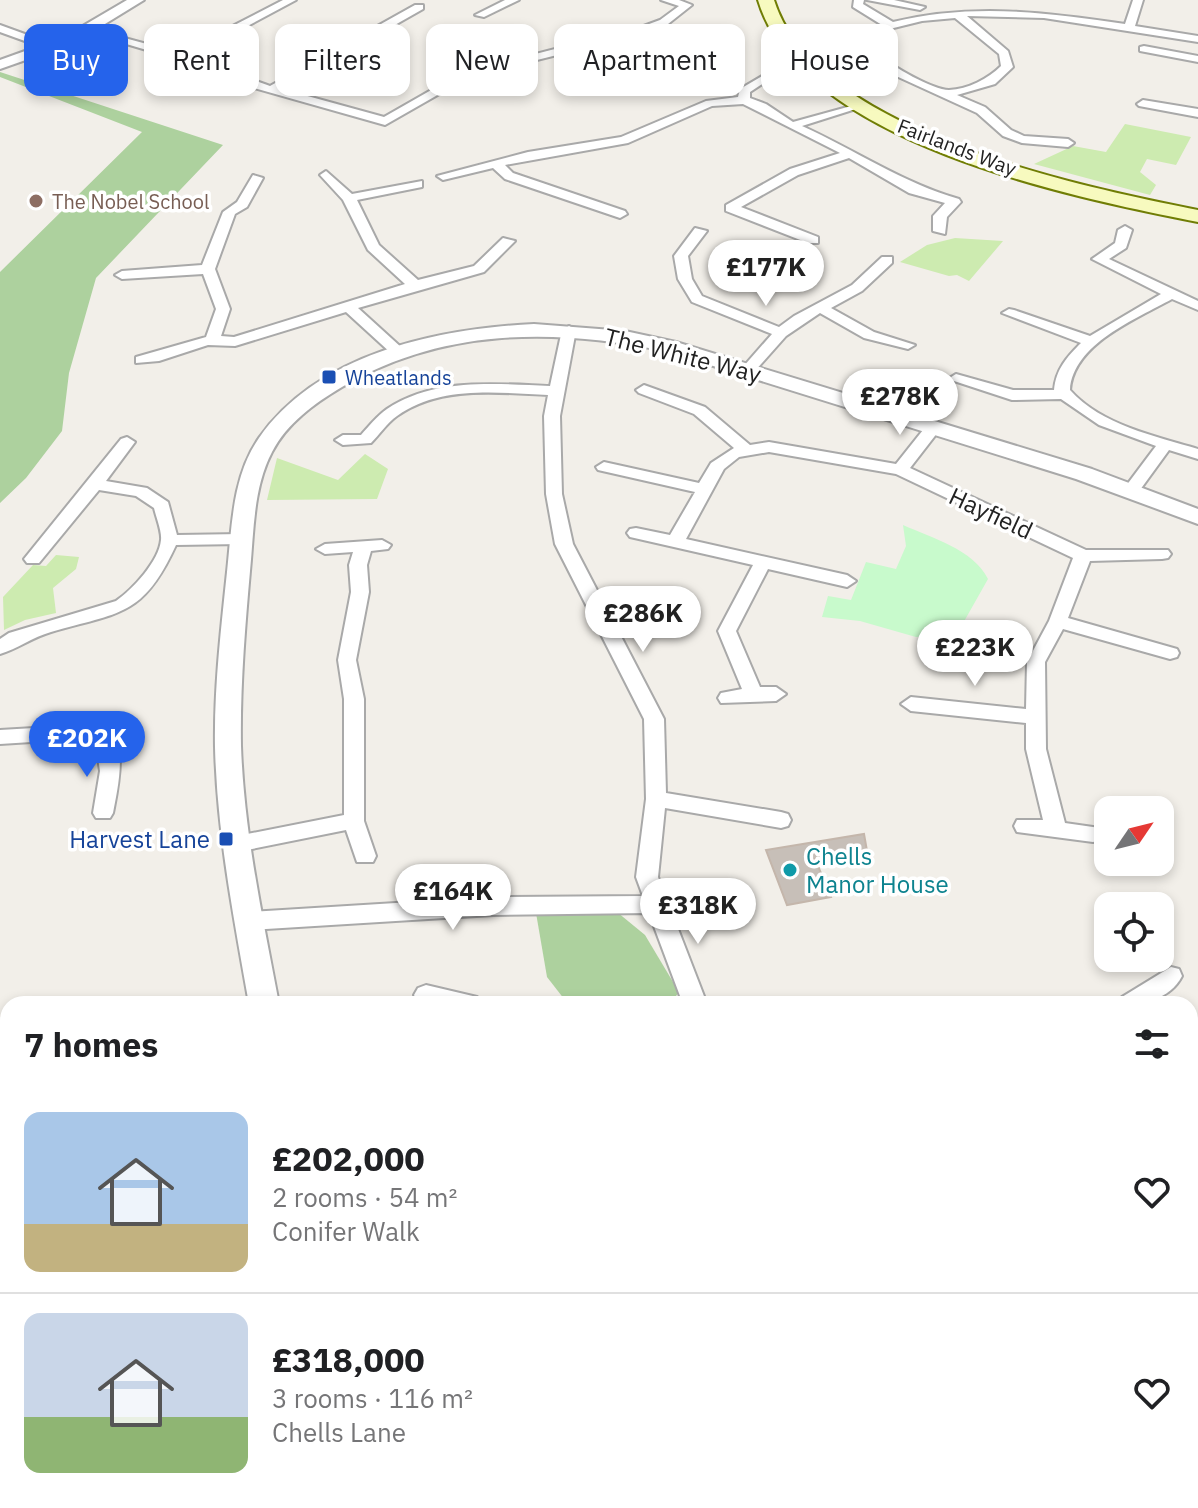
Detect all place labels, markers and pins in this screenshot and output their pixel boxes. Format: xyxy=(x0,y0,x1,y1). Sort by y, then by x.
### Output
place label: The Nobel School xyxy=(52,188,209,215)
marker: The Nobel School xyxy=(27,192,45,210)
pin: £177K xyxy=(710,240,822,308)
place label: Wheatlands xyxy=(345,364,452,391)
marker: Wheatlands xyxy=(320,368,338,386)
pin: £278K xyxy=(844,369,956,437)
pin: £286K xyxy=(587,586,699,654)
pin: £223K xyxy=(919,620,1031,688)
pin: £202K xyxy=(31,711,143,779)
place label: Harvest Lane xyxy=(69,823,210,855)
marker: Harvest Lane xyxy=(217,830,235,848)
place label: Chells Manor House xyxy=(806,840,949,900)
marker: Chells Manor House xyxy=(781,861,799,879)
pin: £164K xyxy=(397,864,509,932)
pin: £318K xyxy=(642,878,754,946)

